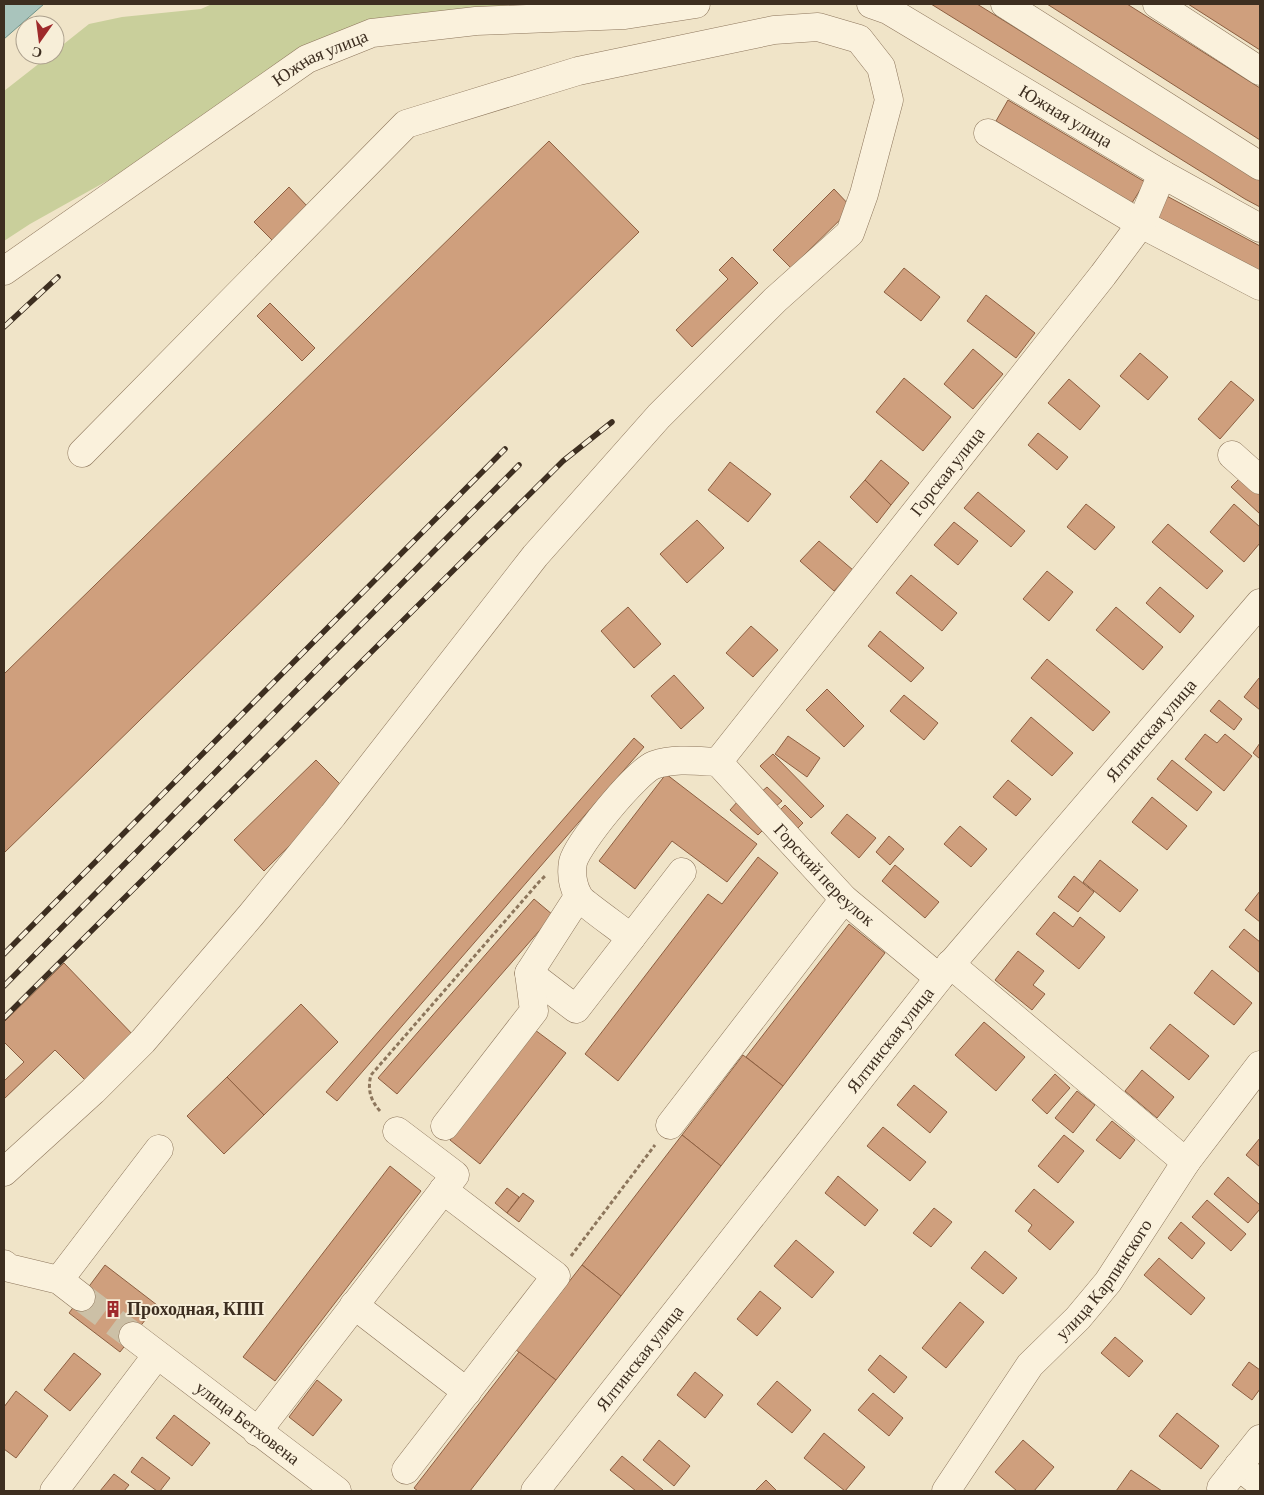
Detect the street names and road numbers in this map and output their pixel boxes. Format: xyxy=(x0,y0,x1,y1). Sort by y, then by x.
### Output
street label: Южная улица xyxy=(268,26,371,90)
street label: Южная улица xyxy=(1015,81,1116,152)
street label: Горская улица xyxy=(906,423,989,520)
street label: Ялтинская улица xyxy=(1102,675,1200,786)
street label: Горский переулок xyxy=(770,819,879,930)
street label: Ялтинская улица xyxy=(842,983,938,1097)
street label: улица Карпинского xyxy=(1052,1216,1156,1344)
street label: Ялтинская улица xyxy=(592,1301,687,1415)
street label: улица Бетховена xyxy=(192,1377,304,1469)

